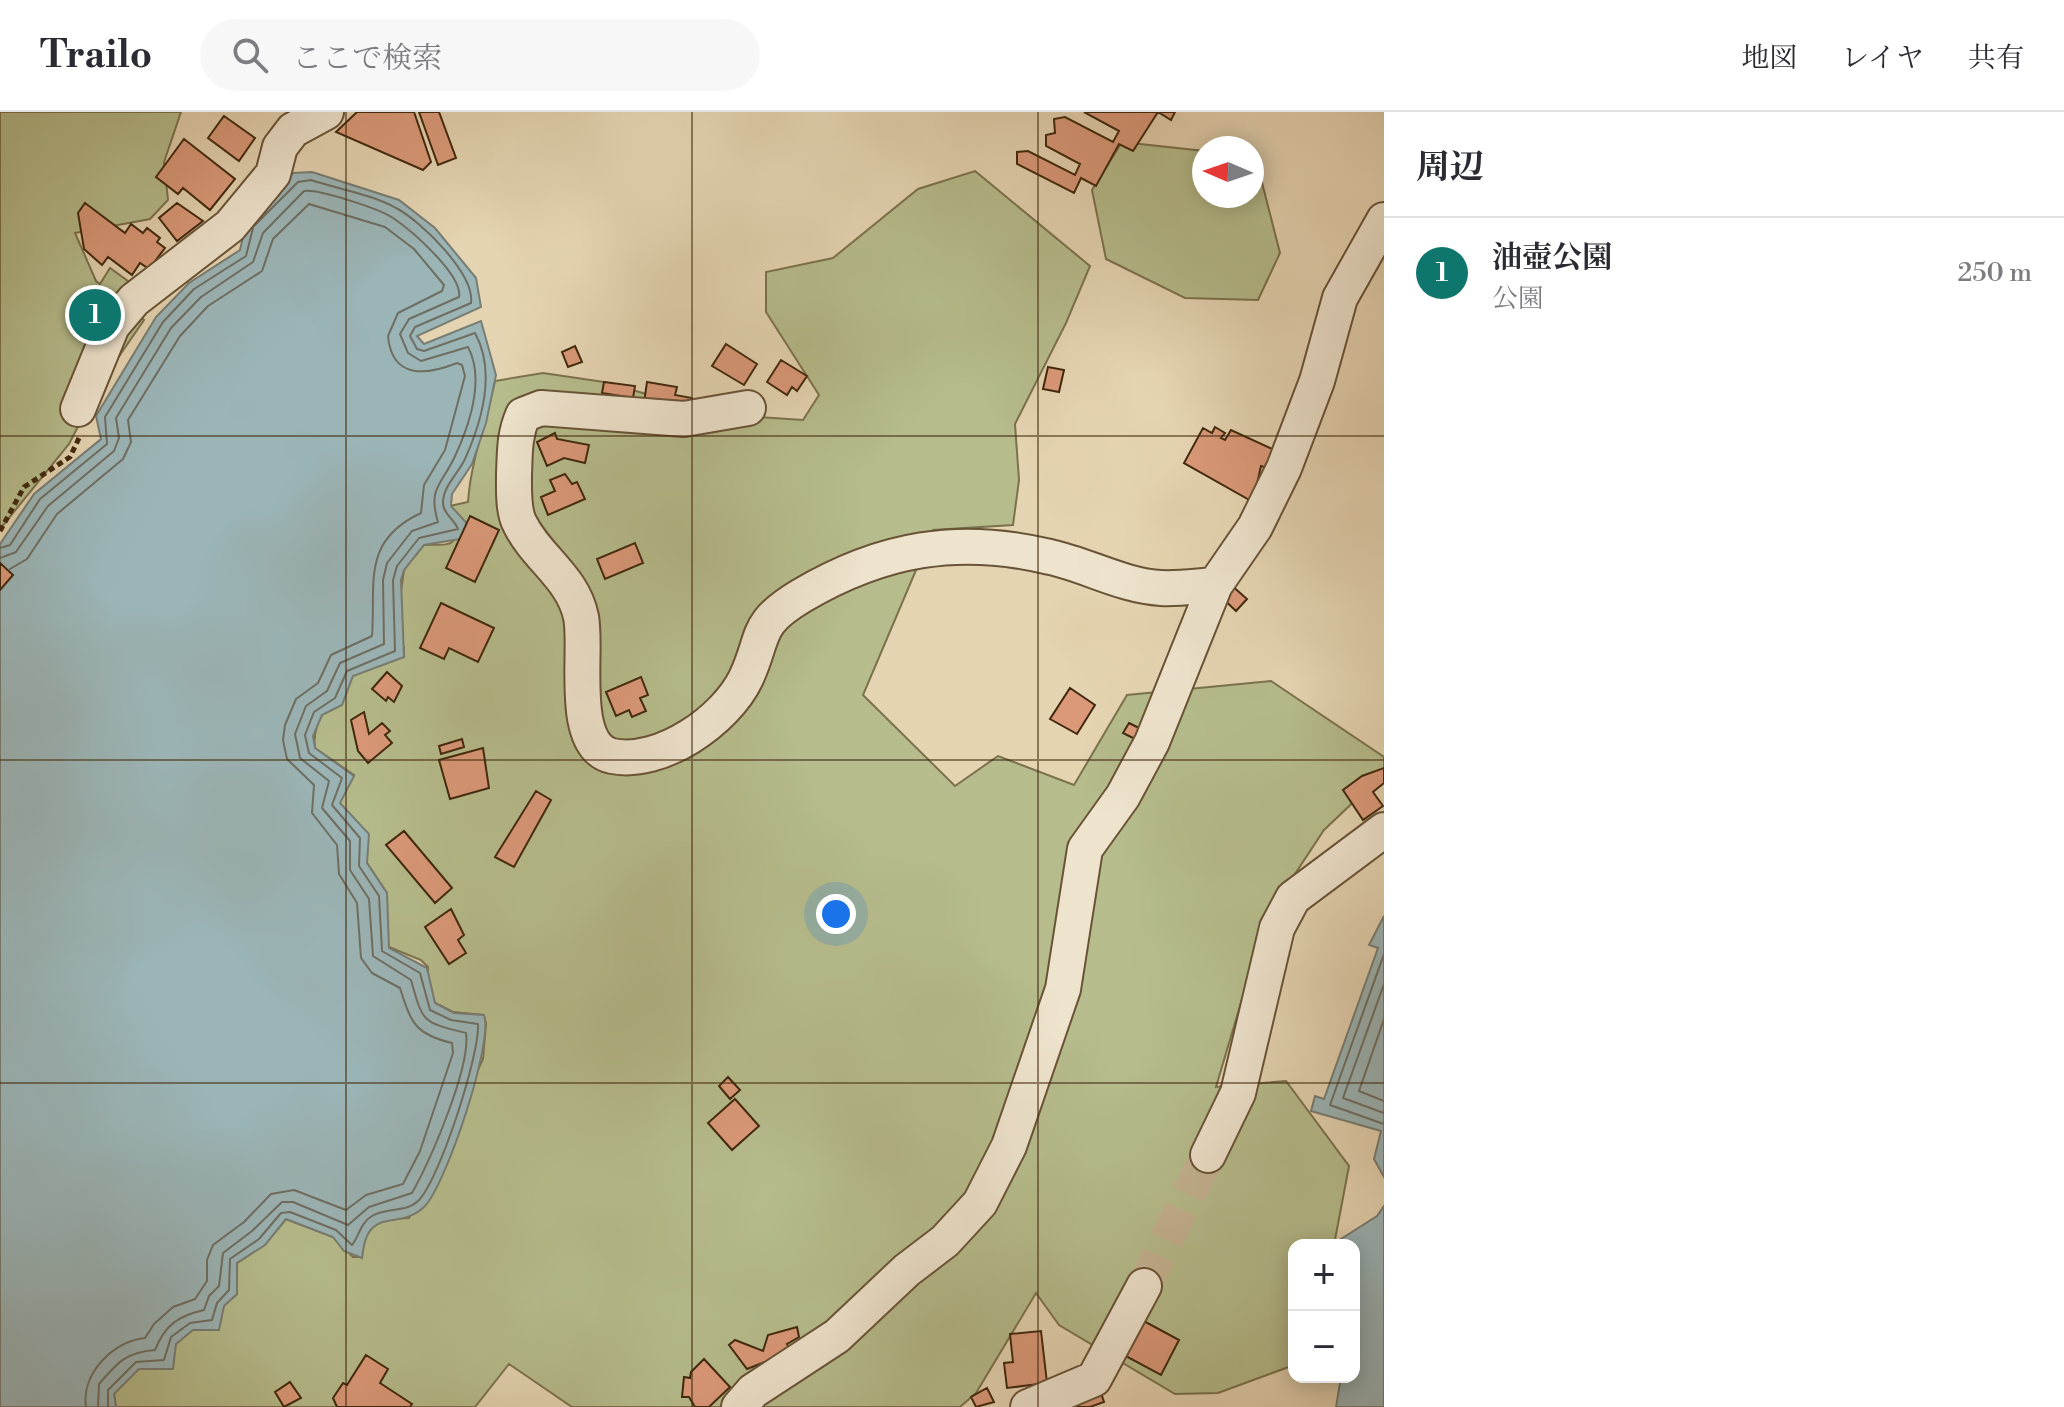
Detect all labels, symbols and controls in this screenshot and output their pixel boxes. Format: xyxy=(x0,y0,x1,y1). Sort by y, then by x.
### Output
search box xyxy=(200,19,760,91)
text: Trailo xyxy=(40,32,152,79)
icon: search xyxy=(228,33,272,77)
text: ここで検索 xyxy=(292,40,442,78)
text: 地図 xyxy=(1741,41,1797,76)
text: レイヤ xyxy=(1841,41,1924,76)
text: 共有 xyxy=(1968,41,2024,76)
north arrow xyxy=(1192,136,1264,208)
text: 周辺 xyxy=(1416,147,1484,189)
text: 油壺公園 xyxy=(1492,239,1612,277)
text: 1 xyxy=(1436,257,1448,289)
text: 250 m xyxy=(1957,257,2032,289)
text: 公園 xyxy=(1492,283,1544,315)
pin: 1 xyxy=(69,285,121,345)
your location xyxy=(816,894,856,934)
map controls xyxy=(1288,1239,1360,1383)
button: + xyxy=(1288,1239,1360,1311)
button: − xyxy=(1288,1311,1360,1383)

